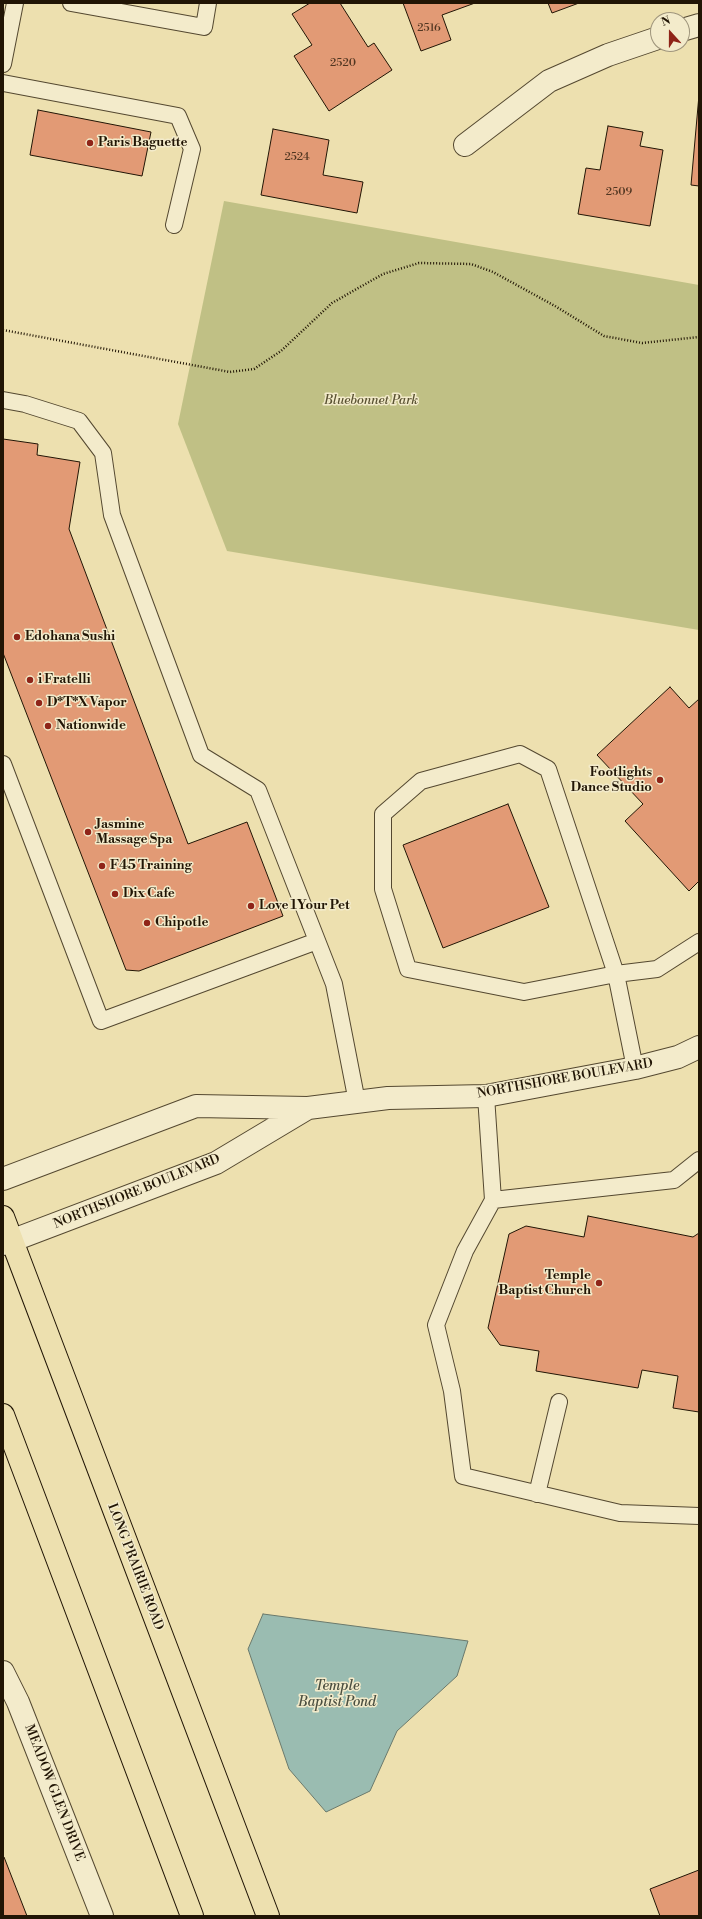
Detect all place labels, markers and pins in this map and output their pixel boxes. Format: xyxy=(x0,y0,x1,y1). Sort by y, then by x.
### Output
place label: Paris Baguette xyxy=(98,135,187,151)
marker: Paris Baguette xyxy=(85,138,95,148)
place label: Edohana Sushi xyxy=(25,629,115,645)
marker: Edohana Sushi xyxy=(12,632,22,642)
place label: i Fratelli xyxy=(38,672,91,688)
marker: i Fratelli xyxy=(25,675,35,685)
place label: D*T*X Vapor xyxy=(47,695,127,711)
marker: D*T*X Vapor xyxy=(34,698,44,708)
place label: Nationwide xyxy=(56,718,126,734)
marker: Nationwide xyxy=(43,721,53,731)
place label: Footlights Dance Studio xyxy=(571,765,652,796)
marker: Footlights Dance Studio xyxy=(655,775,665,785)
place label: Jasmine Massage Spa xyxy=(96,817,172,848)
marker: Jasmine Massage Spa xyxy=(83,827,93,837)
place label: F45 Training xyxy=(110,858,192,874)
marker: F45 Training xyxy=(97,861,107,871)
place label: Dix Cafe xyxy=(123,886,175,902)
marker: Dix Cafe xyxy=(110,889,120,899)
place label: Love 1Your Pet xyxy=(259,898,350,914)
marker: Love 1Your Pet xyxy=(246,901,256,911)
place label: Chipotle xyxy=(155,915,208,931)
marker: Chipotle xyxy=(142,918,152,928)
place label: Temple Baptist Church xyxy=(498,1268,591,1299)
marker: Temple Baptist Church xyxy=(594,1278,604,1288)

